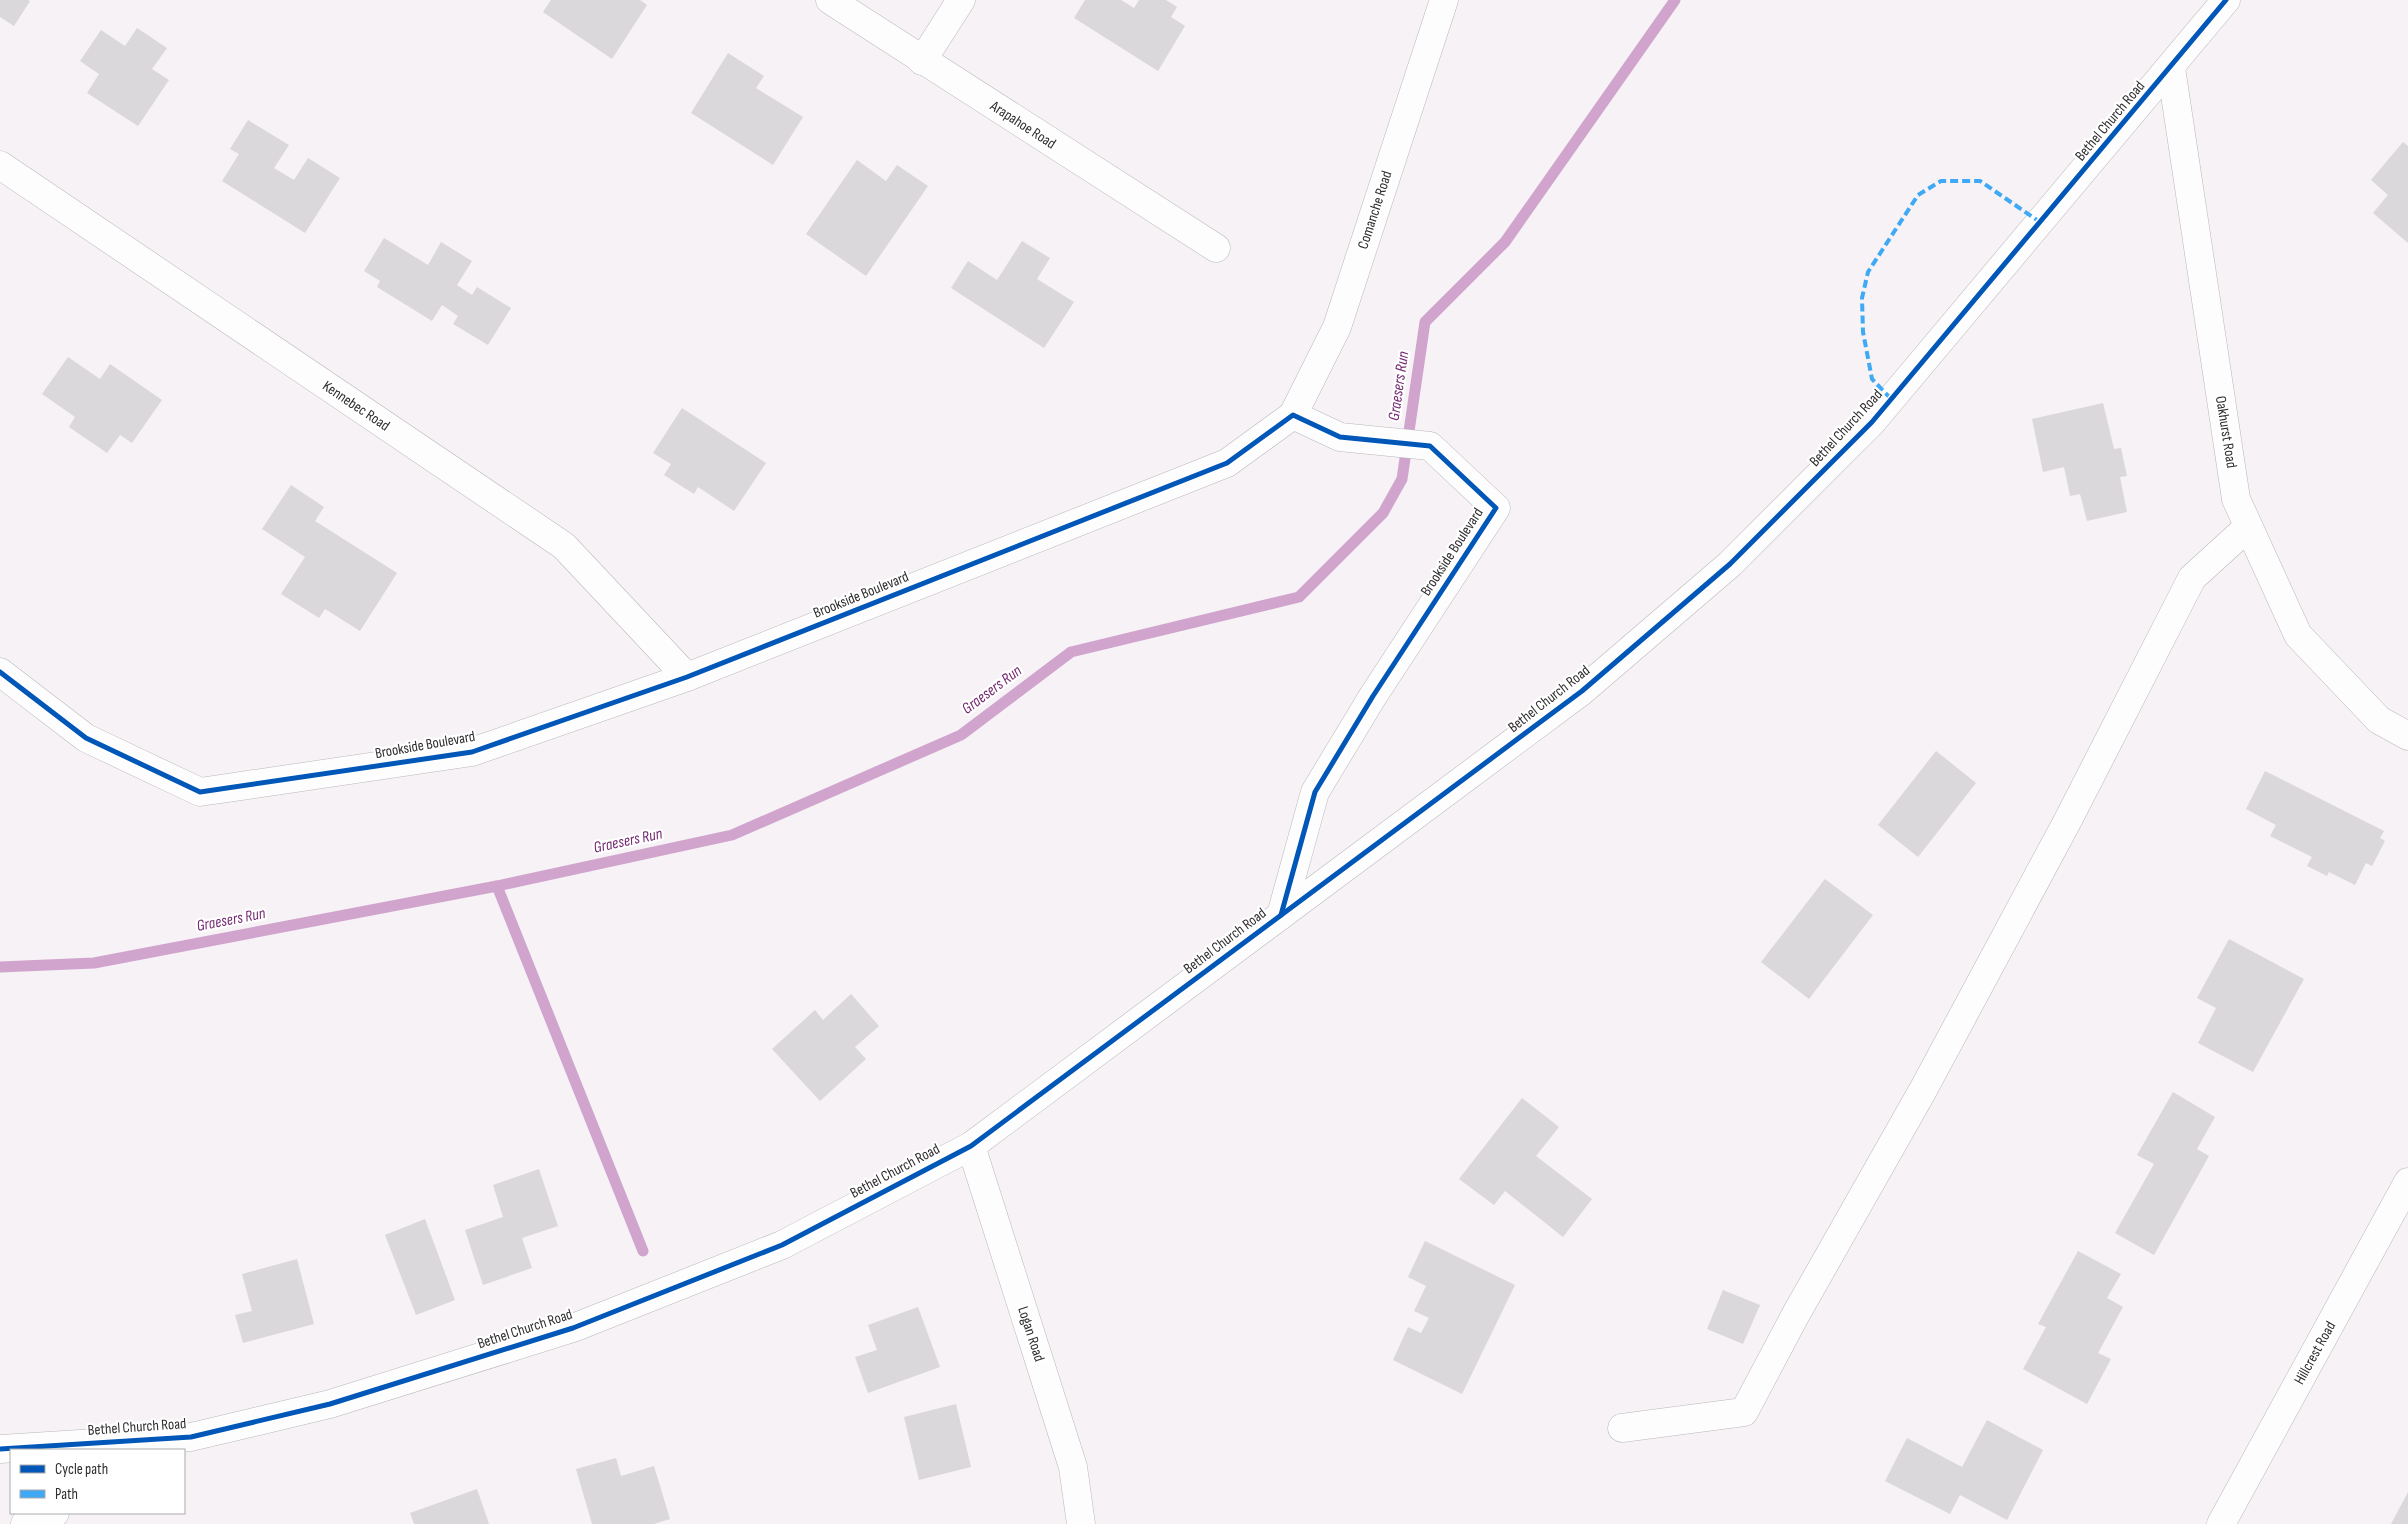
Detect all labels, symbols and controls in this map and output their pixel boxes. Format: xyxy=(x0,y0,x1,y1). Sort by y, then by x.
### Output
street label: Bethel Church Road xyxy=(2071,77,2149,165)
street label: Arapahoe Road xyxy=(986,96,1059,153)
street label: Comanche Road xyxy=(1353,169,1397,251)
water label: Graesers Run xyxy=(1385,350,1413,422)
street label: Kennebec Road xyxy=(319,377,393,435)
street label: Bethel Church Road xyxy=(1805,385,1887,471)
street label: Oakhurst Road xyxy=(2211,395,2241,469)
street label: Brookside Boulevard xyxy=(1416,504,1488,600)
street label: Brookside Boulevard xyxy=(811,567,911,623)
water label: Graesers Run xyxy=(958,661,1026,719)
street label: Bethel Church Road xyxy=(1504,661,1594,737)
street label: Brookside Boulevard xyxy=(374,727,476,763)
water label: Graesers Run xyxy=(592,824,664,858)
water label: Graesers Run xyxy=(195,904,267,936)
street label: Bethel Church Road xyxy=(1180,904,1270,978)
street label: Bethel Church Road xyxy=(847,1139,943,1203)
street label: Logan Road xyxy=(1013,1304,1049,1364)
street label: Bethel Church Road xyxy=(475,1305,575,1353)
street label: Hillcrest Road xyxy=(2290,1318,2340,1388)
street label: Bethel Church Road xyxy=(87,1414,187,1440)
legend xyxy=(10,1449,185,1514)
text: Cycle path xyxy=(55,1460,108,1479)
text: Path xyxy=(55,1485,78,1504)

